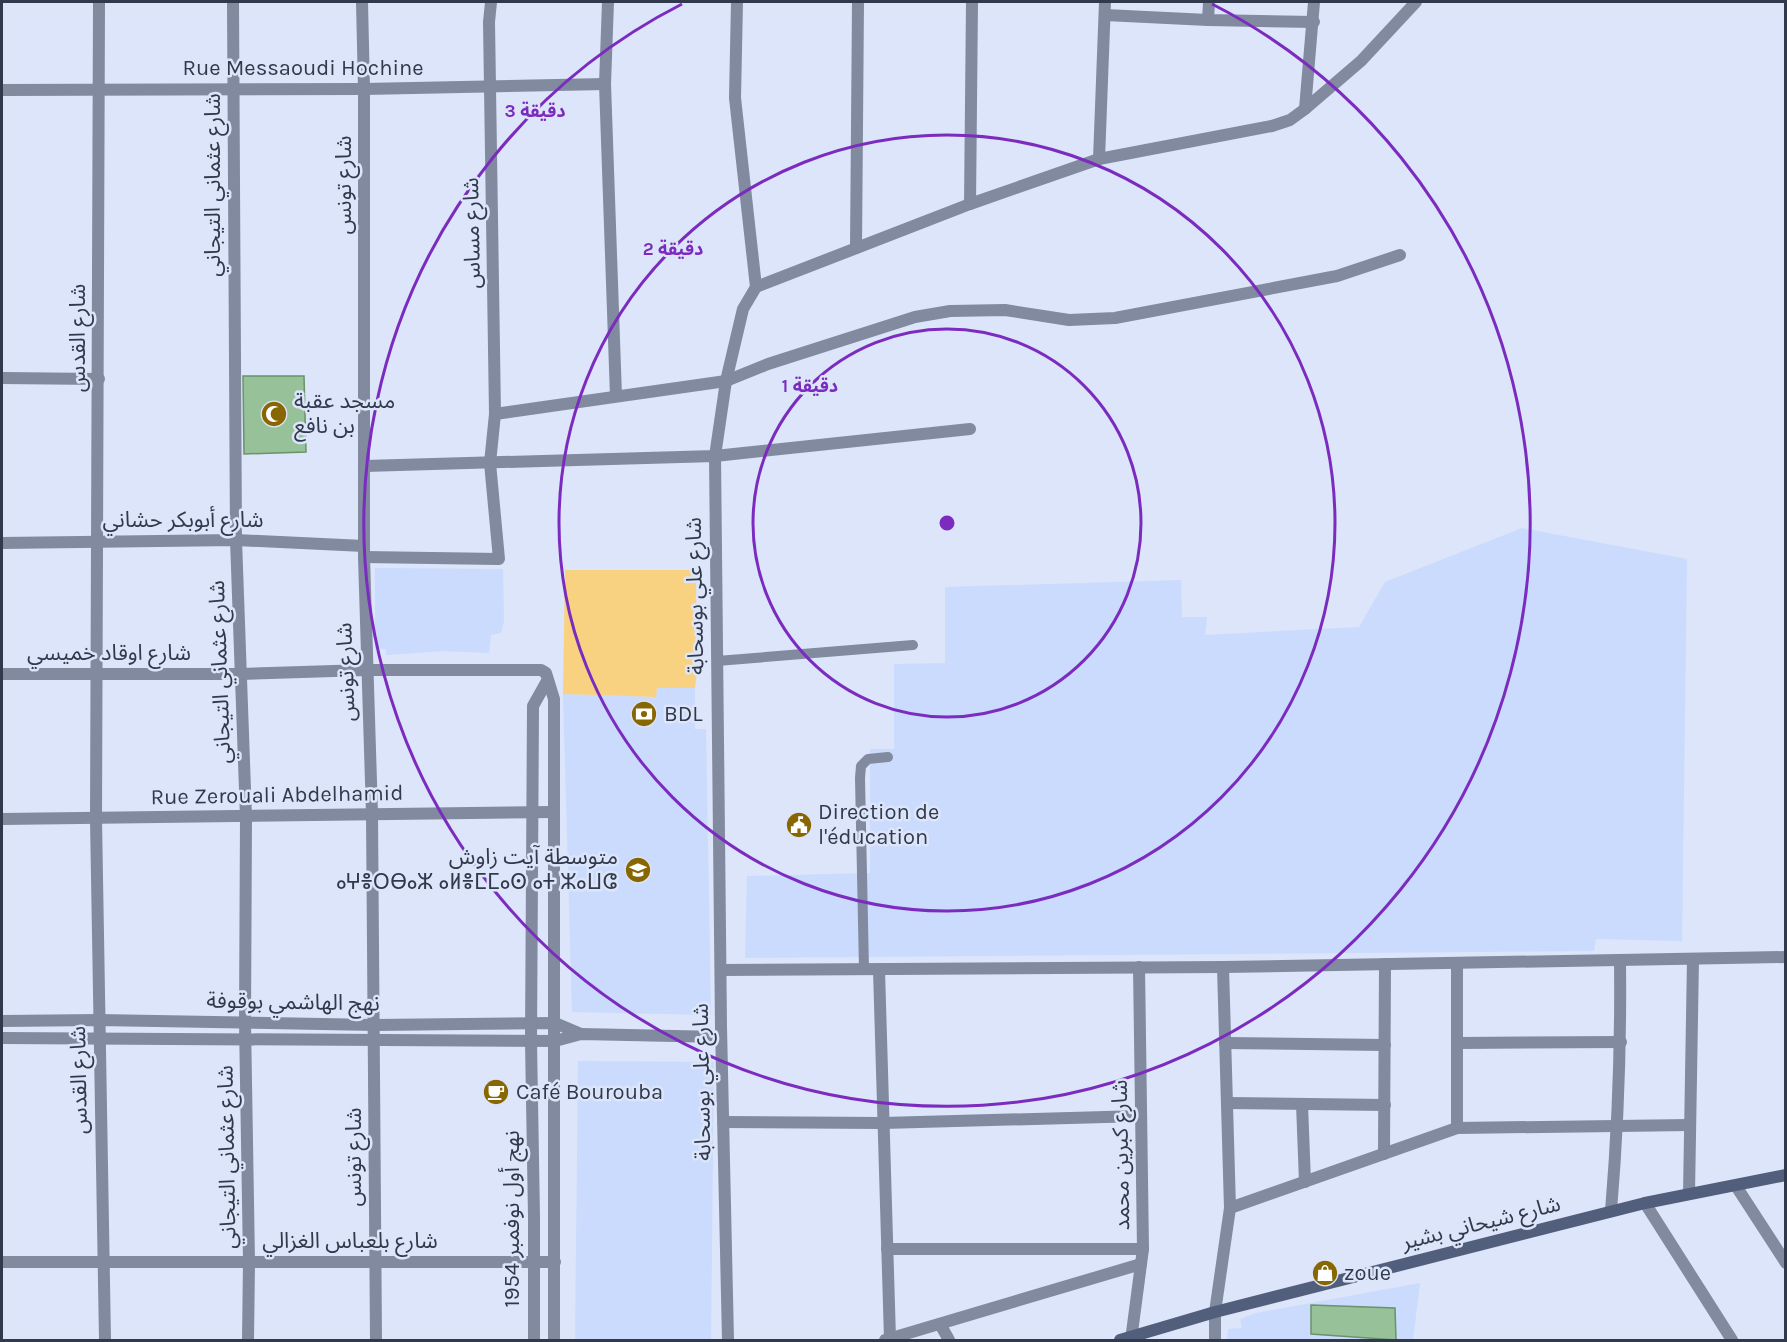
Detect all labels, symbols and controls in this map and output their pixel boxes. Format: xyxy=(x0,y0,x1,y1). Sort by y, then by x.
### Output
street label: Rue Messaoudi Hochine xyxy=(182,55,424,81)
street label: شارع عثماني التيجاني xyxy=(200,93,229,277)
text: 3 دقيقة xyxy=(504,100,566,122)
street label: شارع تونس xyxy=(331,136,360,234)
street label: شارع مساس xyxy=(458,177,489,289)
text: 2 دقيقة xyxy=(643,238,703,260)
street label: شارع القدس xyxy=(65,284,94,392)
text: 1 دقيقة xyxy=(782,375,838,397)
place label: مسجد عقبة بن نافع xyxy=(294,388,395,442)
mosque icon: مسجد عقبة بن نافع xyxy=(259,399,289,429)
street label: شارع أبوبكر حشاني xyxy=(103,506,263,536)
centre of rings xyxy=(937,513,957,533)
street label: شارع علي بوسحابة xyxy=(681,517,712,675)
street label: شارع عثماني التيجاني xyxy=(204,580,239,764)
street label: شارع تونس xyxy=(331,622,364,722)
street label: شارع اوقاد خميسي xyxy=(27,640,191,669)
bank icon: BDL xyxy=(629,699,659,729)
place label: BDL xyxy=(664,701,703,727)
street label: Rue Zerouali Abdelhamid xyxy=(150,780,404,810)
place label: Direction de l'éducation xyxy=(818,799,939,850)
public building icon: Direction de l'éducation xyxy=(784,810,814,840)
place label: متوسطة آيت زاوش ⴰⵖⴻⵔⴱⴰⵣ ⴰⵍⴻⵎⵎⴰⵙ ⴰⵜ ⵣⴰⵡⵛ xyxy=(336,844,618,895)
school or university icon: متوسطة آيت زاوش ⴰⵖⴻⵔⴱⴰⵣ ⴰⵍⴻⵎⵎⴰⵙ ⴰⵜ ⵣⴰⵡⵛ xyxy=(623,855,653,885)
street label: نهج الهاشمي بوقوفة xyxy=(206,987,380,1020)
street label: شارع علي بوسحابة xyxy=(688,1003,719,1161)
street label: شارع القدس xyxy=(65,1026,96,1134)
street label: شارع عثماني التيجاني xyxy=(212,1065,245,1249)
cafe icon: Café Bourouba xyxy=(481,1077,511,1107)
place label: Café Bourouba xyxy=(516,1079,663,1105)
street label: شارع كبرين محمد xyxy=(1107,1079,1138,1231)
street label: شارع تونس xyxy=(341,1108,370,1206)
street label: نهج أول نوفمبر 1954 xyxy=(498,1130,528,1308)
street label: شارع شيحاني بشير xyxy=(1398,1191,1564,1259)
street label: شارع بلعباس الغزالي xyxy=(262,1228,438,1257)
shop icon: zoue xyxy=(1310,1258,1340,1288)
place label: zoue xyxy=(1344,1260,1391,1286)

